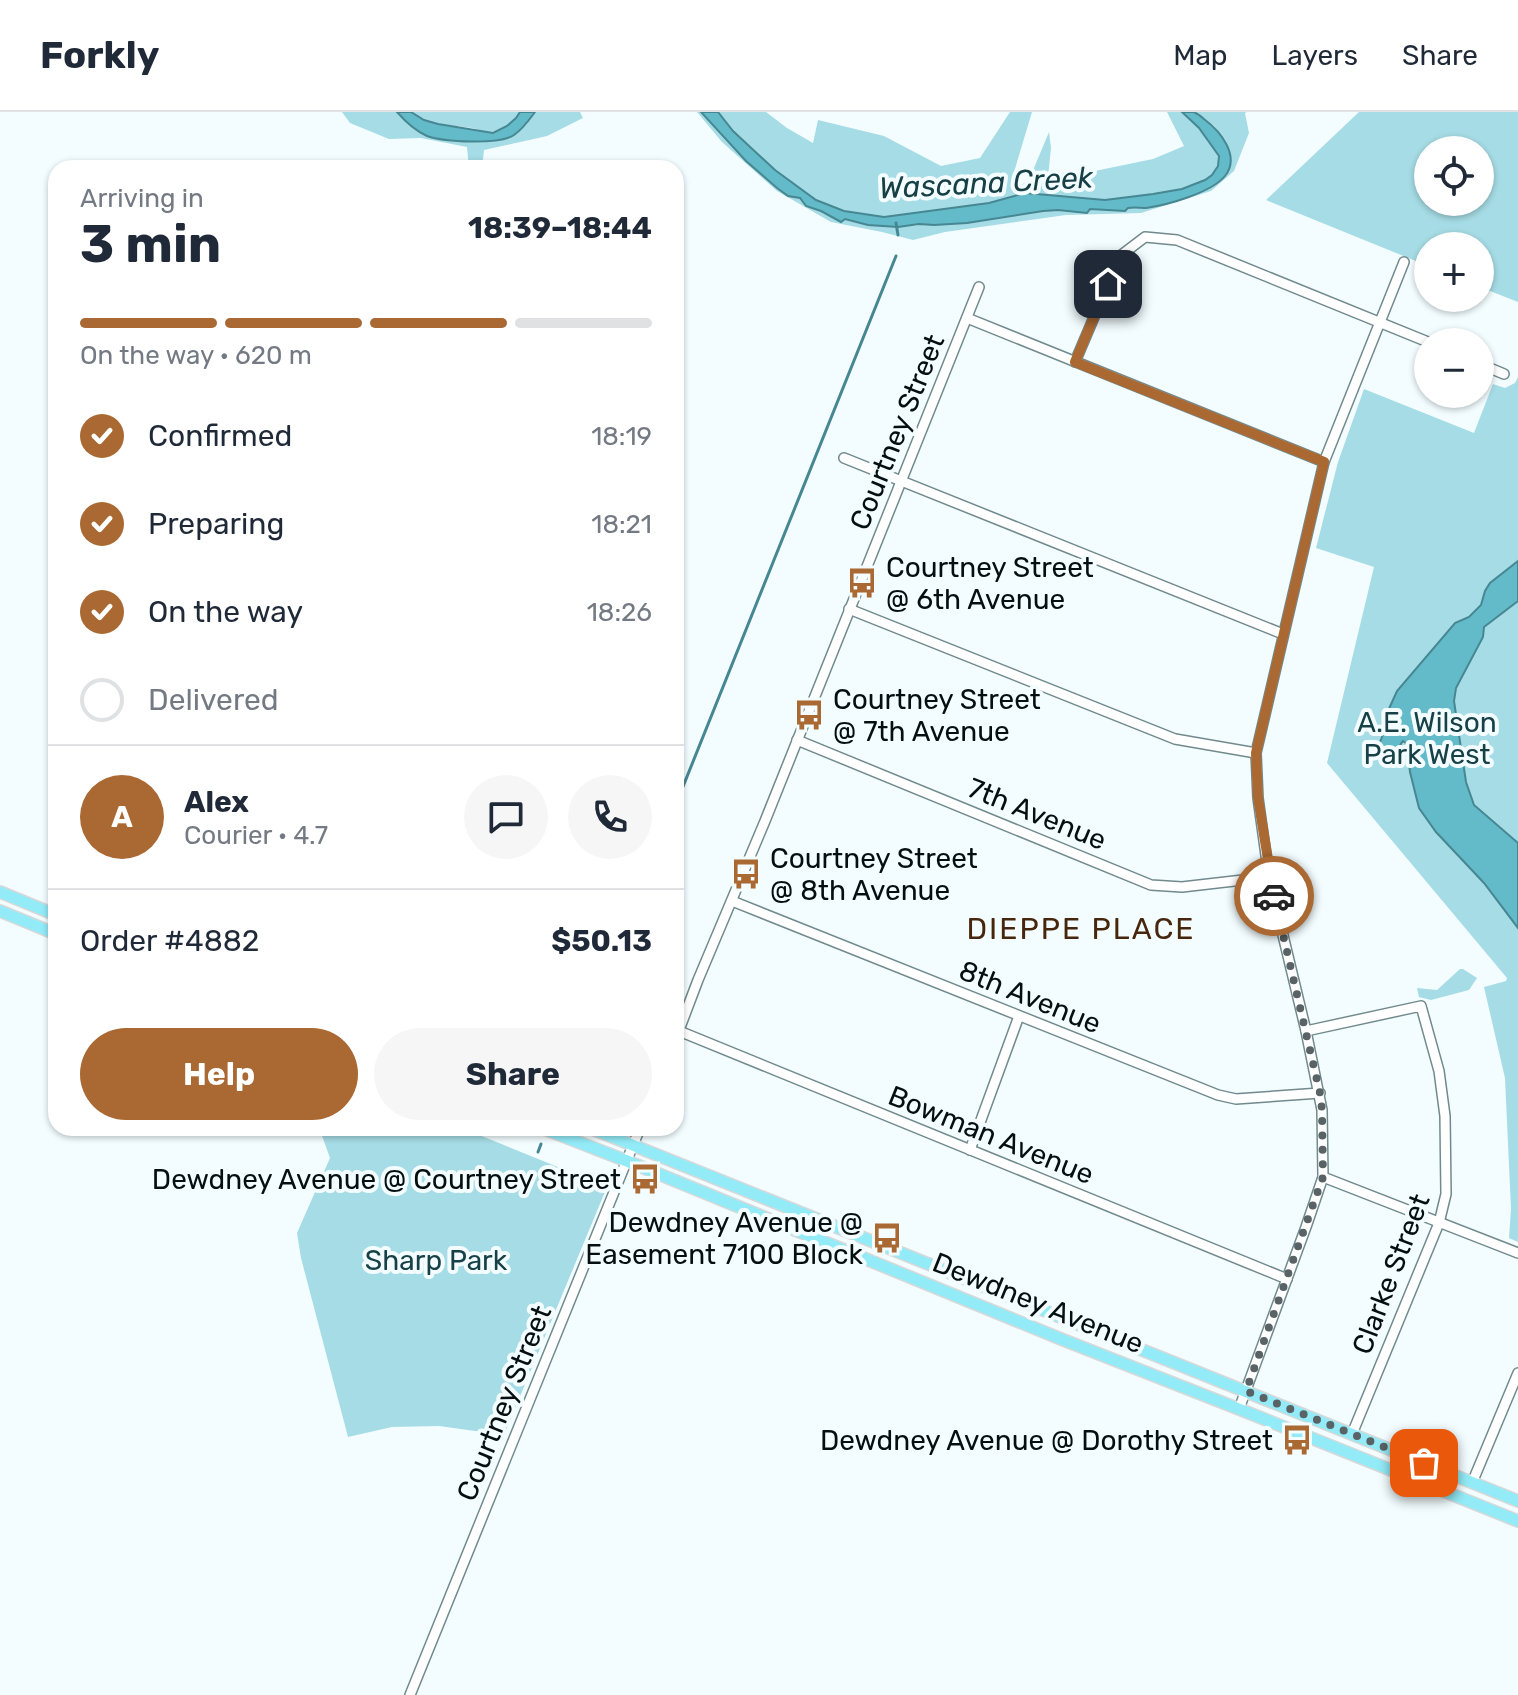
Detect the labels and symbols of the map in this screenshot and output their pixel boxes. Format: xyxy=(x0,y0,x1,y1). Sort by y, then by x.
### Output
water label: Wascana Creek xyxy=(878,159,1094,207)
pin xyxy=(1074,250,1142,318)
street label: Courtney Street xyxy=(843,329,951,535)
place label: Courtney Street @ 6th Avenue xyxy=(886,551,1094,616)
bus stop icon: Courtney Street @ 6th Avenue xyxy=(845,566,879,600)
place label: Courtney Street @ 7th Avenue xyxy=(833,683,1041,748)
bus stop icon: Courtney Street @ 7th Avenue xyxy=(792,698,826,732)
park label: A.E. Wilson Park West xyxy=(1357,706,1497,771)
street label: 7th Avenue xyxy=(963,771,1111,857)
place label: Courtney Street @ 8th Avenue xyxy=(770,842,978,907)
courier xyxy=(1234,856,1314,936)
bus stop icon: Courtney Street @ 8th Avenue xyxy=(729,857,763,891)
district label: DIEPPE PLACE xyxy=(966,911,1196,947)
street label: 8th Avenue xyxy=(954,954,1106,1040)
street label: Bowman Avenue xyxy=(884,1079,1098,1191)
bus stop icon: Dewdney Avenue @ Courtney Street xyxy=(628,1162,662,1196)
place label: Dewdney Avenue @ Courtney Street xyxy=(152,1163,621,1196)
street label: Clarke Street xyxy=(1345,1189,1437,1359)
place label: Dewdney Avenue @ Easement 7100 Block xyxy=(585,1206,864,1271)
bus stop icon: Dewdney Avenue @ Easement 7100 Block xyxy=(870,1221,904,1255)
park label: Sharp Park xyxy=(365,1244,508,1277)
street label: Dewdney Avenue xyxy=(928,1246,1148,1360)
street label: Courtney Street xyxy=(450,1300,558,1506)
bus stop icon: Dewdney Avenue @ Dorothy Street xyxy=(1280,1423,1314,1457)
place label: Dewdney Avenue @ Dorothy Street xyxy=(820,1424,1273,1457)
pin xyxy=(1390,1429,1458,1497)

